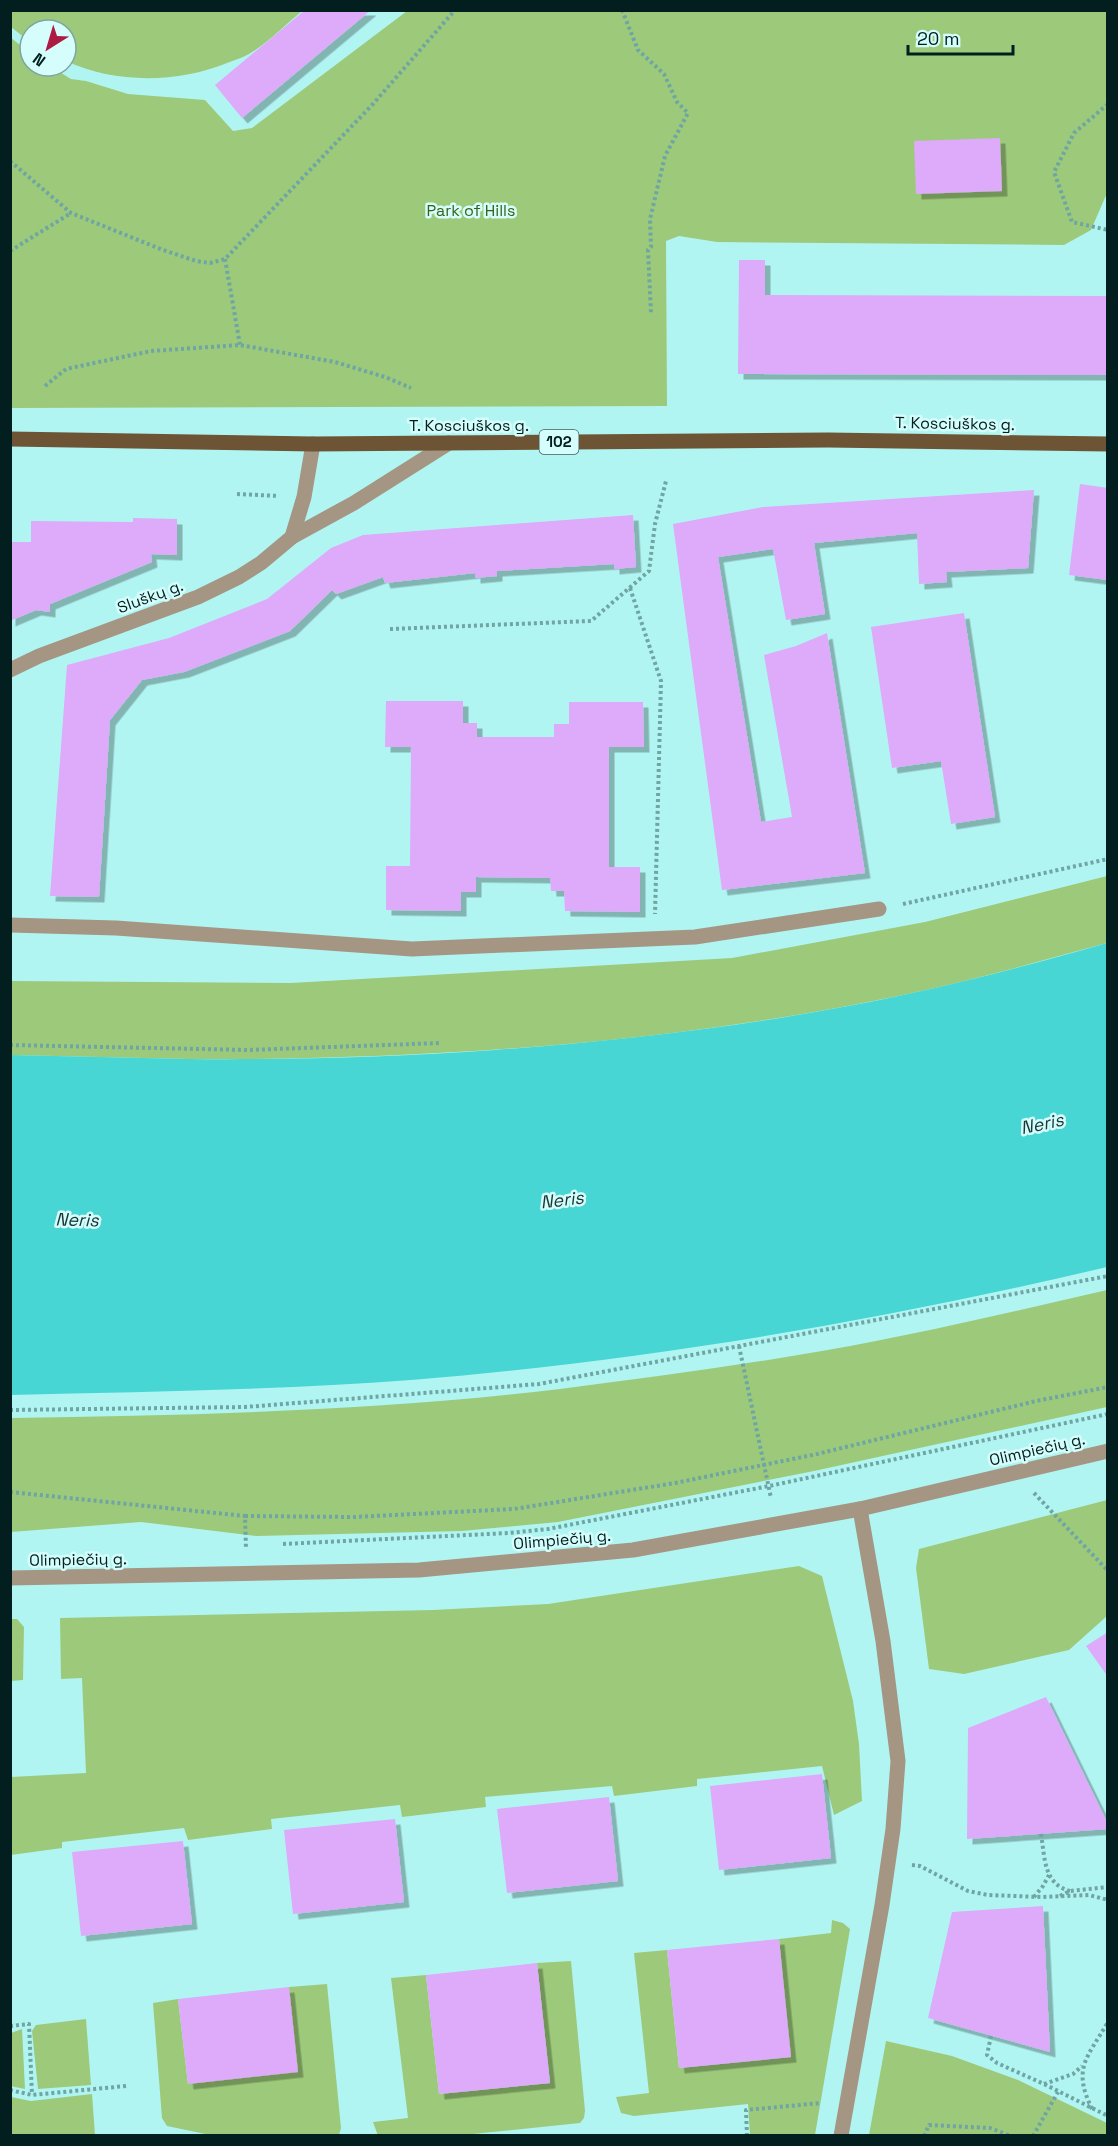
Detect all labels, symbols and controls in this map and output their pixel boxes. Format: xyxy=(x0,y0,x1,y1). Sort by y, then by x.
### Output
north arrow xyxy=(18,18,78,78)
scale bar xyxy=(908,18,1013,56)
text: 20 m xyxy=(917,27,960,50)
text: N xyxy=(29,48,50,71)
park label: Park of Hills xyxy=(427,200,515,221)
street label: T. Kosciuškos g. xyxy=(895,412,1015,435)
street label: T. Kosciuškos g. xyxy=(409,415,529,436)
road number: 102 xyxy=(540,430,578,454)
street label: Sluškų g. xyxy=(114,575,186,618)
water label: Neris xyxy=(1018,1108,1066,1139)
water label: Neris xyxy=(539,1185,585,1214)
water label: Neris xyxy=(55,1208,99,1231)
street label: Olimpiečių g. xyxy=(987,1428,1087,1471)
street label: Olimpiečių g. xyxy=(512,1525,612,1554)
street label: Olimpiečių g. xyxy=(29,1548,127,1571)

